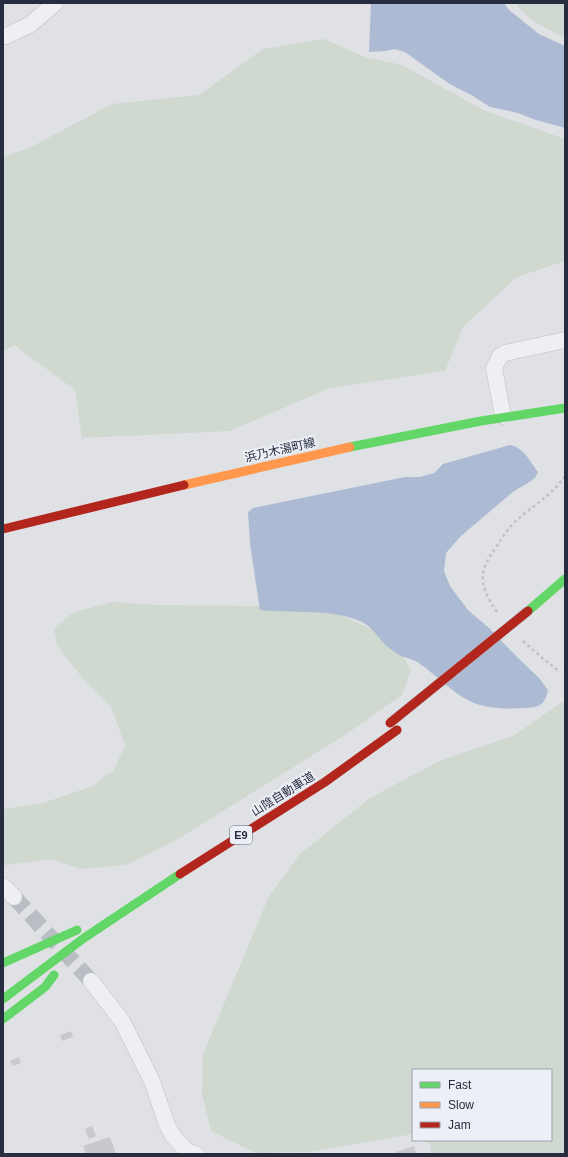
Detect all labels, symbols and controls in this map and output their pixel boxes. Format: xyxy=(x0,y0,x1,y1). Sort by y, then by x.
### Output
street label: 浜乃木湯町線 xyxy=(243,435,317,465)
street label: 山陰自動車道 xyxy=(249,769,317,819)
road number: E9 xyxy=(230,826,252,844)
legend xyxy=(412,1069,552,1141)
text: Fast xyxy=(448,1078,472,1092)
text: Slow xyxy=(448,1098,474,1112)
text: Jam xyxy=(448,1118,471,1132)

